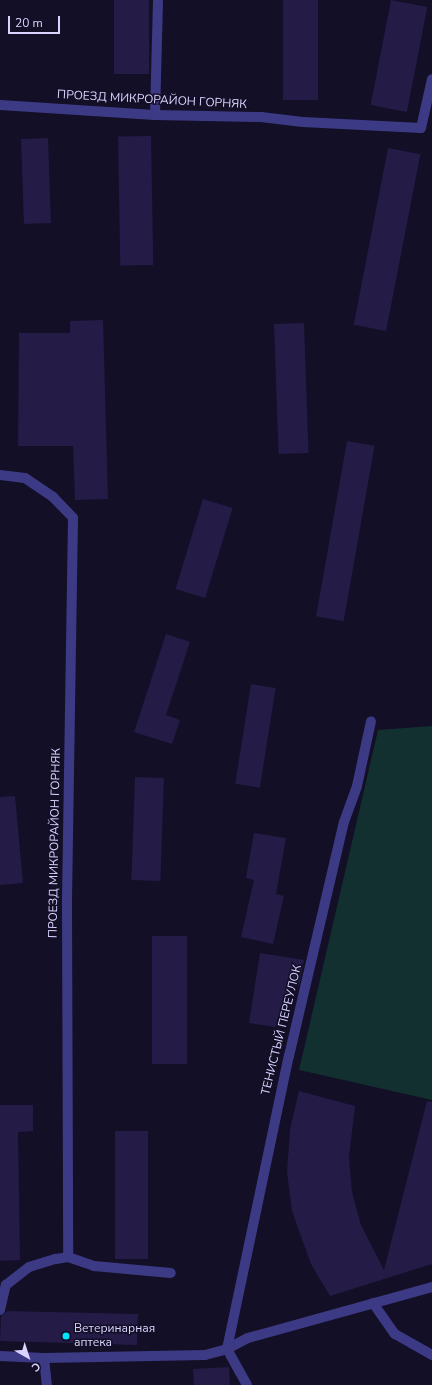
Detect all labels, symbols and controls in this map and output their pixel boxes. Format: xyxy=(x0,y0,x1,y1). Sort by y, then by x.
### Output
scale bar xyxy=(10,8,62,34)
text: 20 m xyxy=(15,15,43,31)
street label: ПРОЕЗД МИКРОРАЙОН ГОРНЯК xyxy=(57,88,247,112)
street label: ПРОЕЗД МИКРОРАЙОН ГОРНЯК xyxy=(46,748,64,938)
street label: ТЕНИСТЫЙ ПЕРЕУЛОК xyxy=(259,963,305,1097)
place label: Ветеринарная аптека xyxy=(74,1322,155,1350)
marker: Ветеринарная аптека xyxy=(61,1331,71,1341)
north arrow xyxy=(8,1337,48,1377)
text: С xyxy=(28,1359,44,1375)

